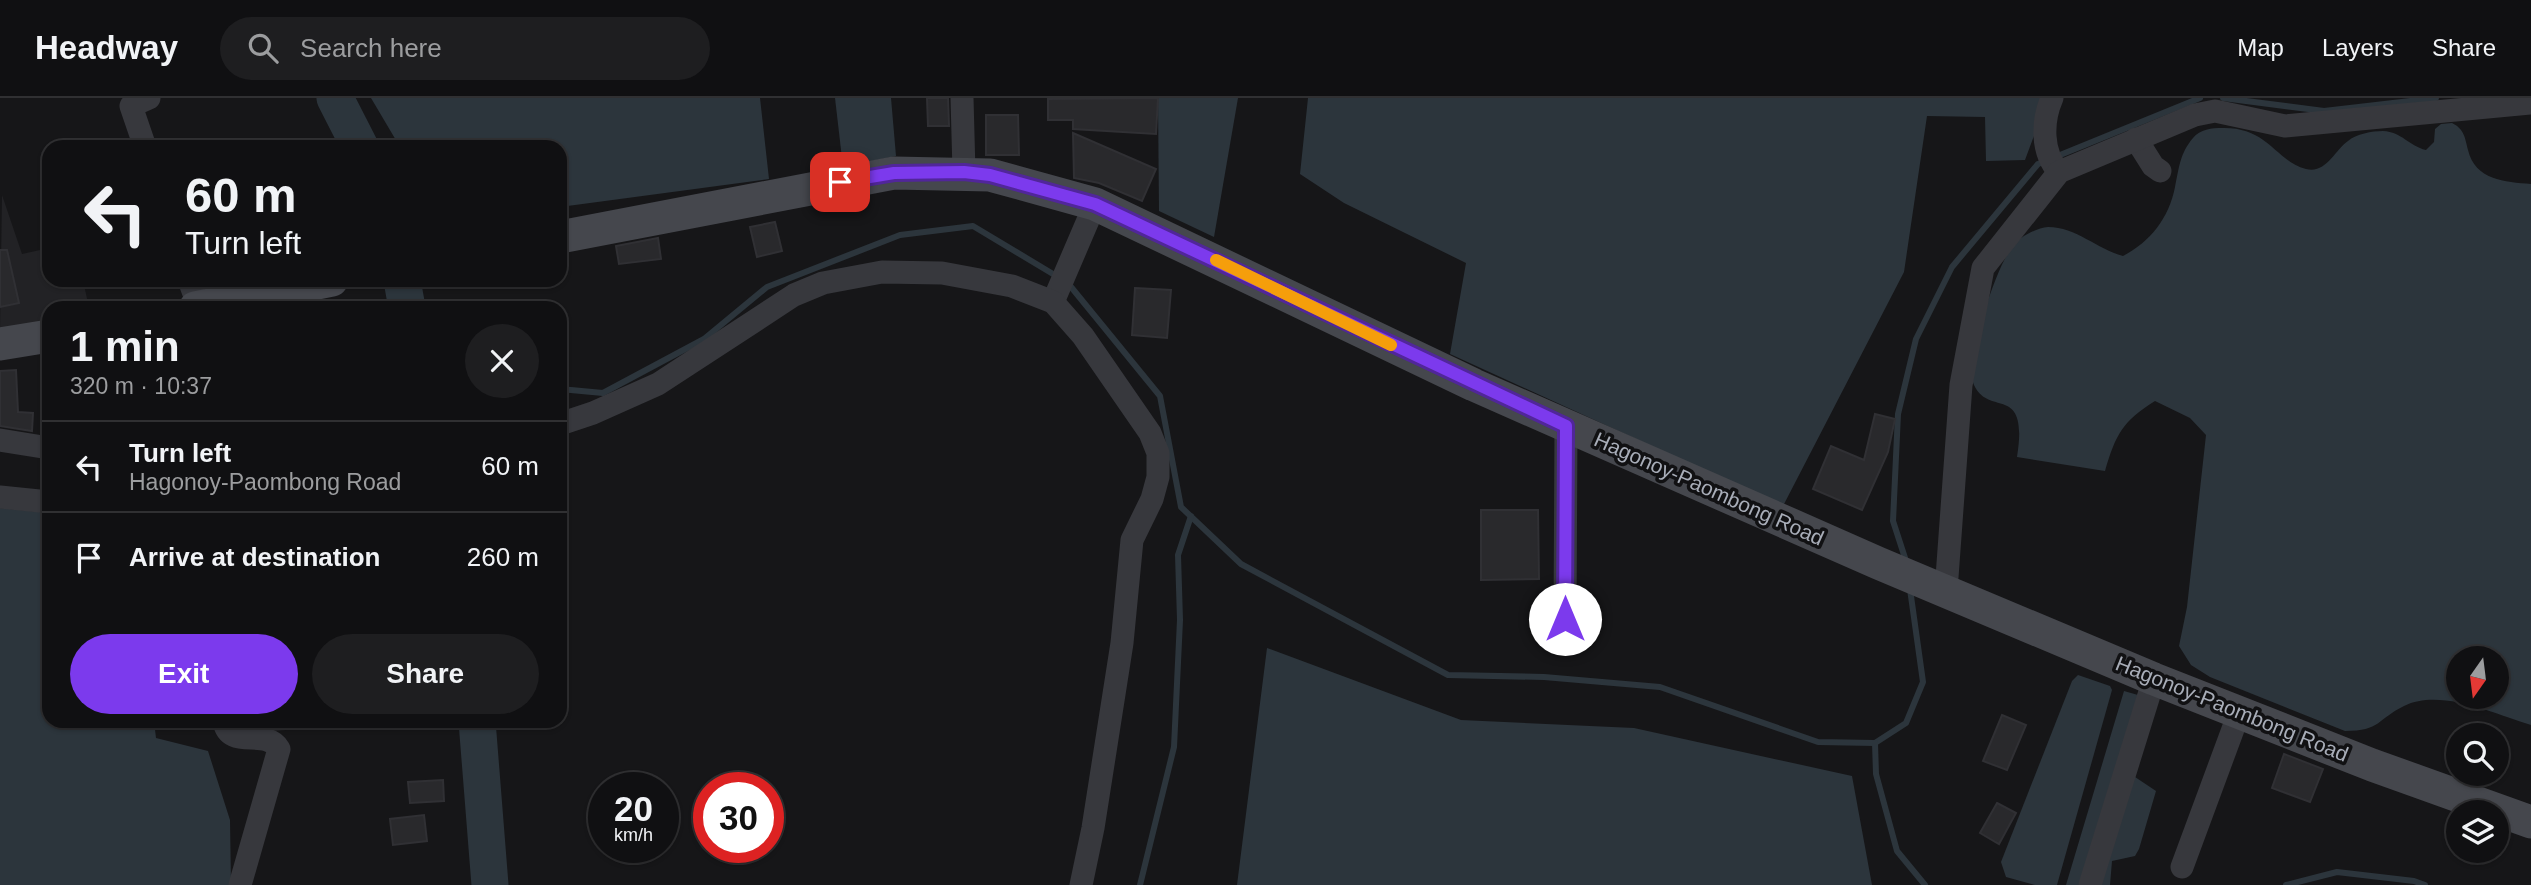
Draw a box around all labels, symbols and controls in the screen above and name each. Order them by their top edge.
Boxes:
search box [220,17,710,80]
text: Headway [35,29,178,66]
icon: search [244,29,282,67]
text: Search here [300,33,442,63]
text: Map [2237,34,2284,61]
text: Layers [2322,34,2394,61]
text: Share [2432,34,2496,61]
pin [810,152,870,212]
icon: arrive [821,163,859,201]
icon: left [70,168,161,259]
text: 60 m [185,168,297,222]
text: Turn left [185,225,301,261]
text: 1 min [70,323,180,370]
button: close [465,324,539,398]
text: 320 m · 10:37 [70,373,212,399]
street label: Hagonoy-Paombong Road [1591,427,1827,550]
text: Turn left [129,438,231,468]
icon: left [70,448,108,486]
text: 60 m [481,451,539,481]
text: Hagonoy-Paombong Road [129,469,401,495]
icon: arrive [70,539,108,577]
text: Arrive at destination [129,542,380,572]
text: 260 m [467,542,539,572]
position arrow [1528,582,1602,656]
button: Exit [70,634,298,714]
button: Share [312,634,539,714]
north arrow [2446,646,2510,709]
map controls [2446,646,2509,863]
street label: Hagonoy-Paombong Road [2113,651,2352,766]
button: search [2446,723,2509,786]
speed limit sign: 30 [693,772,784,863]
text: 20 [614,789,653,828]
button: layers [2446,800,2509,863]
text: km/h [614,825,653,845]

